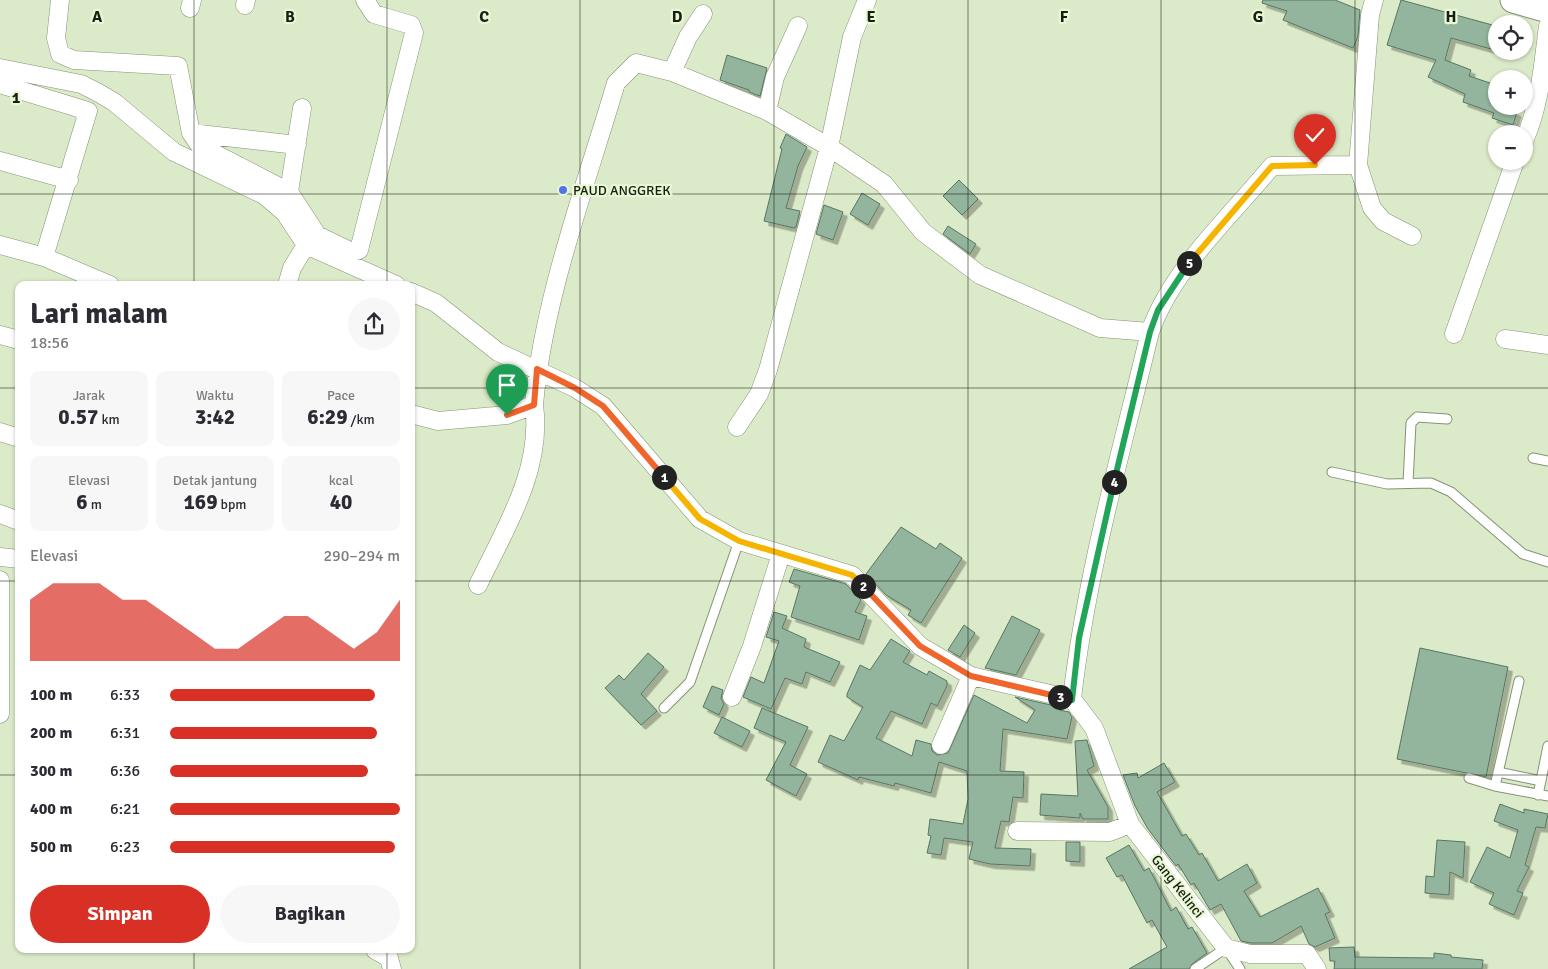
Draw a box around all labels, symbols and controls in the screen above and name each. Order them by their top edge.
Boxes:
text: A [92,7,103,27]
text: B [285,7,295,27]
text: C [479,7,489,27]
text: D [672,7,683,27]
text: E [866,7,876,27]
text: F [1060,7,1069,27]
text: G [1253,7,1263,27]
text: H [1446,7,1456,27]
map controls [1488,15,1533,170]
button: locate [1488,15,1533,60]
button: + [1488,70,1533,115]
text: 1 [12,88,21,108]
pin [1294,114,1336,165]
icon: check [1301,121,1329,149]
button: − [1488,125,1533,170]
place label: PAUD ANGGREK [573,182,671,199]
marker: PAUD ANGGREK [557,184,569,196]
pin: 5 [1176,250,1202,276]
text: 5 [1186,255,1193,272]
text: Lari malam [30,297,168,331]
button: share [348,298,400,350]
text: 18:56 [30,333,69,353]
pin [486,364,528,415]
icon: arrive [493,371,521,399]
text: Jarak [73,387,105,404]
text: Waktu [196,387,234,404]
text: Pace [327,387,355,404]
text: 0.57 [58,404,98,430]
text: 3:42 [195,404,235,430]
text: 6:29 [307,404,348,430]
text: km [98,411,120,428]
text: /km [348,411,375,428]
pin: 1 [652,464,676,490]
text: 1 [661,469,668,486]
pin: 4 [1102,470,1126,494]
text: Elevasi [68,472,110,489]
text: Detak jantung [173,472,257,489]
text: kcal [329,472,353,489]
text: 4 [1111,474,1118,491]
text: 6 [76,489,88,515]
text: 169 [183,489,217,515]
text: 40 [330,489,352,515]
text: m [88,496,102,513]
text: bpm [217,496,247,513]
text: Elevasi [30,546,78,566]
text: 290–294 m [323,546,400,566]
pin: 2 [850,574,876,598]
text: 2 [860,578,867,595]
pin: 3 [1048,684,1072,710]
text: 100 m [30,685,72,705]
text: 6:33 [110,685,140,705]
text: 3 [1057,689,1064,706]
text: 200 m [30,723,72,743]
text: 6:31 [110,723,140,743]
text: 300 m [30,761,72,781]
text: 6:36 [110,761,140,781]
text: 400 m [30,799,72,819]
text: 6:21 [110,799,140,819]
text: 500 m [30,837,72,857]
text: 6:23 [110,837,140,857]
street label: Gang Kelinci [1148,851,1207,921]
button: Simpan [30,885,210,943]
button: Bagikan [220,885,400,943]

